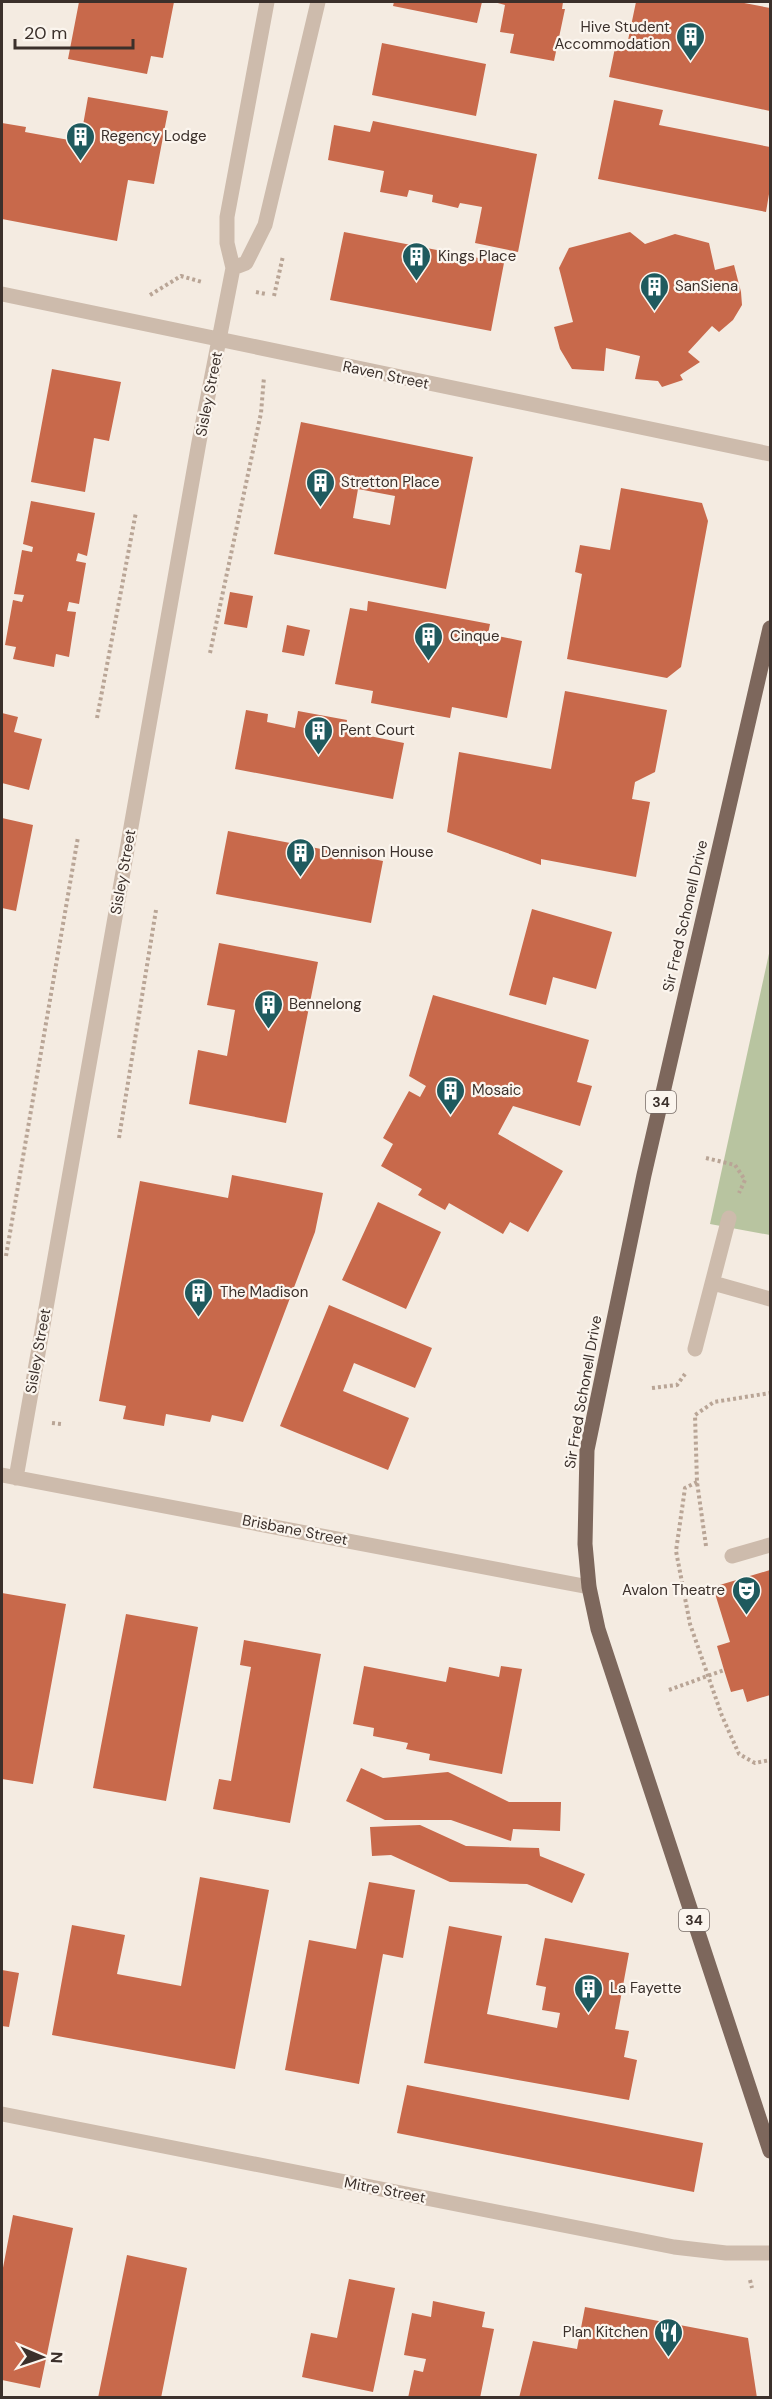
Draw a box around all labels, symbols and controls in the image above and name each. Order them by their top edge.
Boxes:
scale bar [15,12,134,50]
place label: Hive Student Accommodation [554,17,670,54]
building icon: Hive Student Accommodation [675,20,707,62]
text: 20 m [24,21,67,45]
building icon: Regency Lodge [64,120,96,162]
place label: Regency Lodge [101,126,207,146]
building icon: Kings Place [401,240,433,282]
place label: Kings Place [438,246,516,266]
building icon: SanSiena [638,270,670,312]
place label: SanSiena [675,276,738,296]
street label: Sisley Street [191,350,227,438]
street label: Raven Street [341,356,431,394]
building icon: Stretton Place [304,466,336,508]
place label: Stretton Place [341,472,439,492]
building icon: Cinque [413,620,445,662]
place label: Cinque [450,626,500,646]
building icon: Pent Court [303,714,335,756]
place label: Pent Court [340,720,415,740]
street label: Sisley Street [106,828,140,916]
building icon: Dennison House [284,836,316,878]
street label: Sir Fred Schonell Drive [658,838,712,994]
place label: Dennison House [321,842,433,862]
building icon: Bennelong [252,988,284,1030]
place label: Bennelong [289,994,362,1014]
building icon: Mosaic [435,1074,467,1116]
place label: Mosaic [472,1080,521,1100]
road number: 34 [646,1091,676,1113]
building icon: The Madison [183,1276,215,1318]
place label: The Madison [220,1282,308,1302]
street label: Sisley Street [21,1307,55,1395]
street label: Sir Fred Schonell Drive [560,1314,606,1470]
street label: Brisbane Street [241,1510,349,1550]
theatre icon: Avalon Theatre [730,1574,762,1616]
place label: Avalon Theatre [622,1580,725,1600]
road number: 34 [679,1909,709,1931]
building icon: La Fayette [573,1972,605,2014]
place label: La Fayette [610,1978,681,1998]
street label: Mitre Street [343,2172,427,2208]
restaurant icon: Plan Kitchen [653,2316,685,2358]
place label: Plan Kitchen [563,2322,648,2342]
north arrow [12,2327,72,2387]
text: N [46,2351,67,2364]

